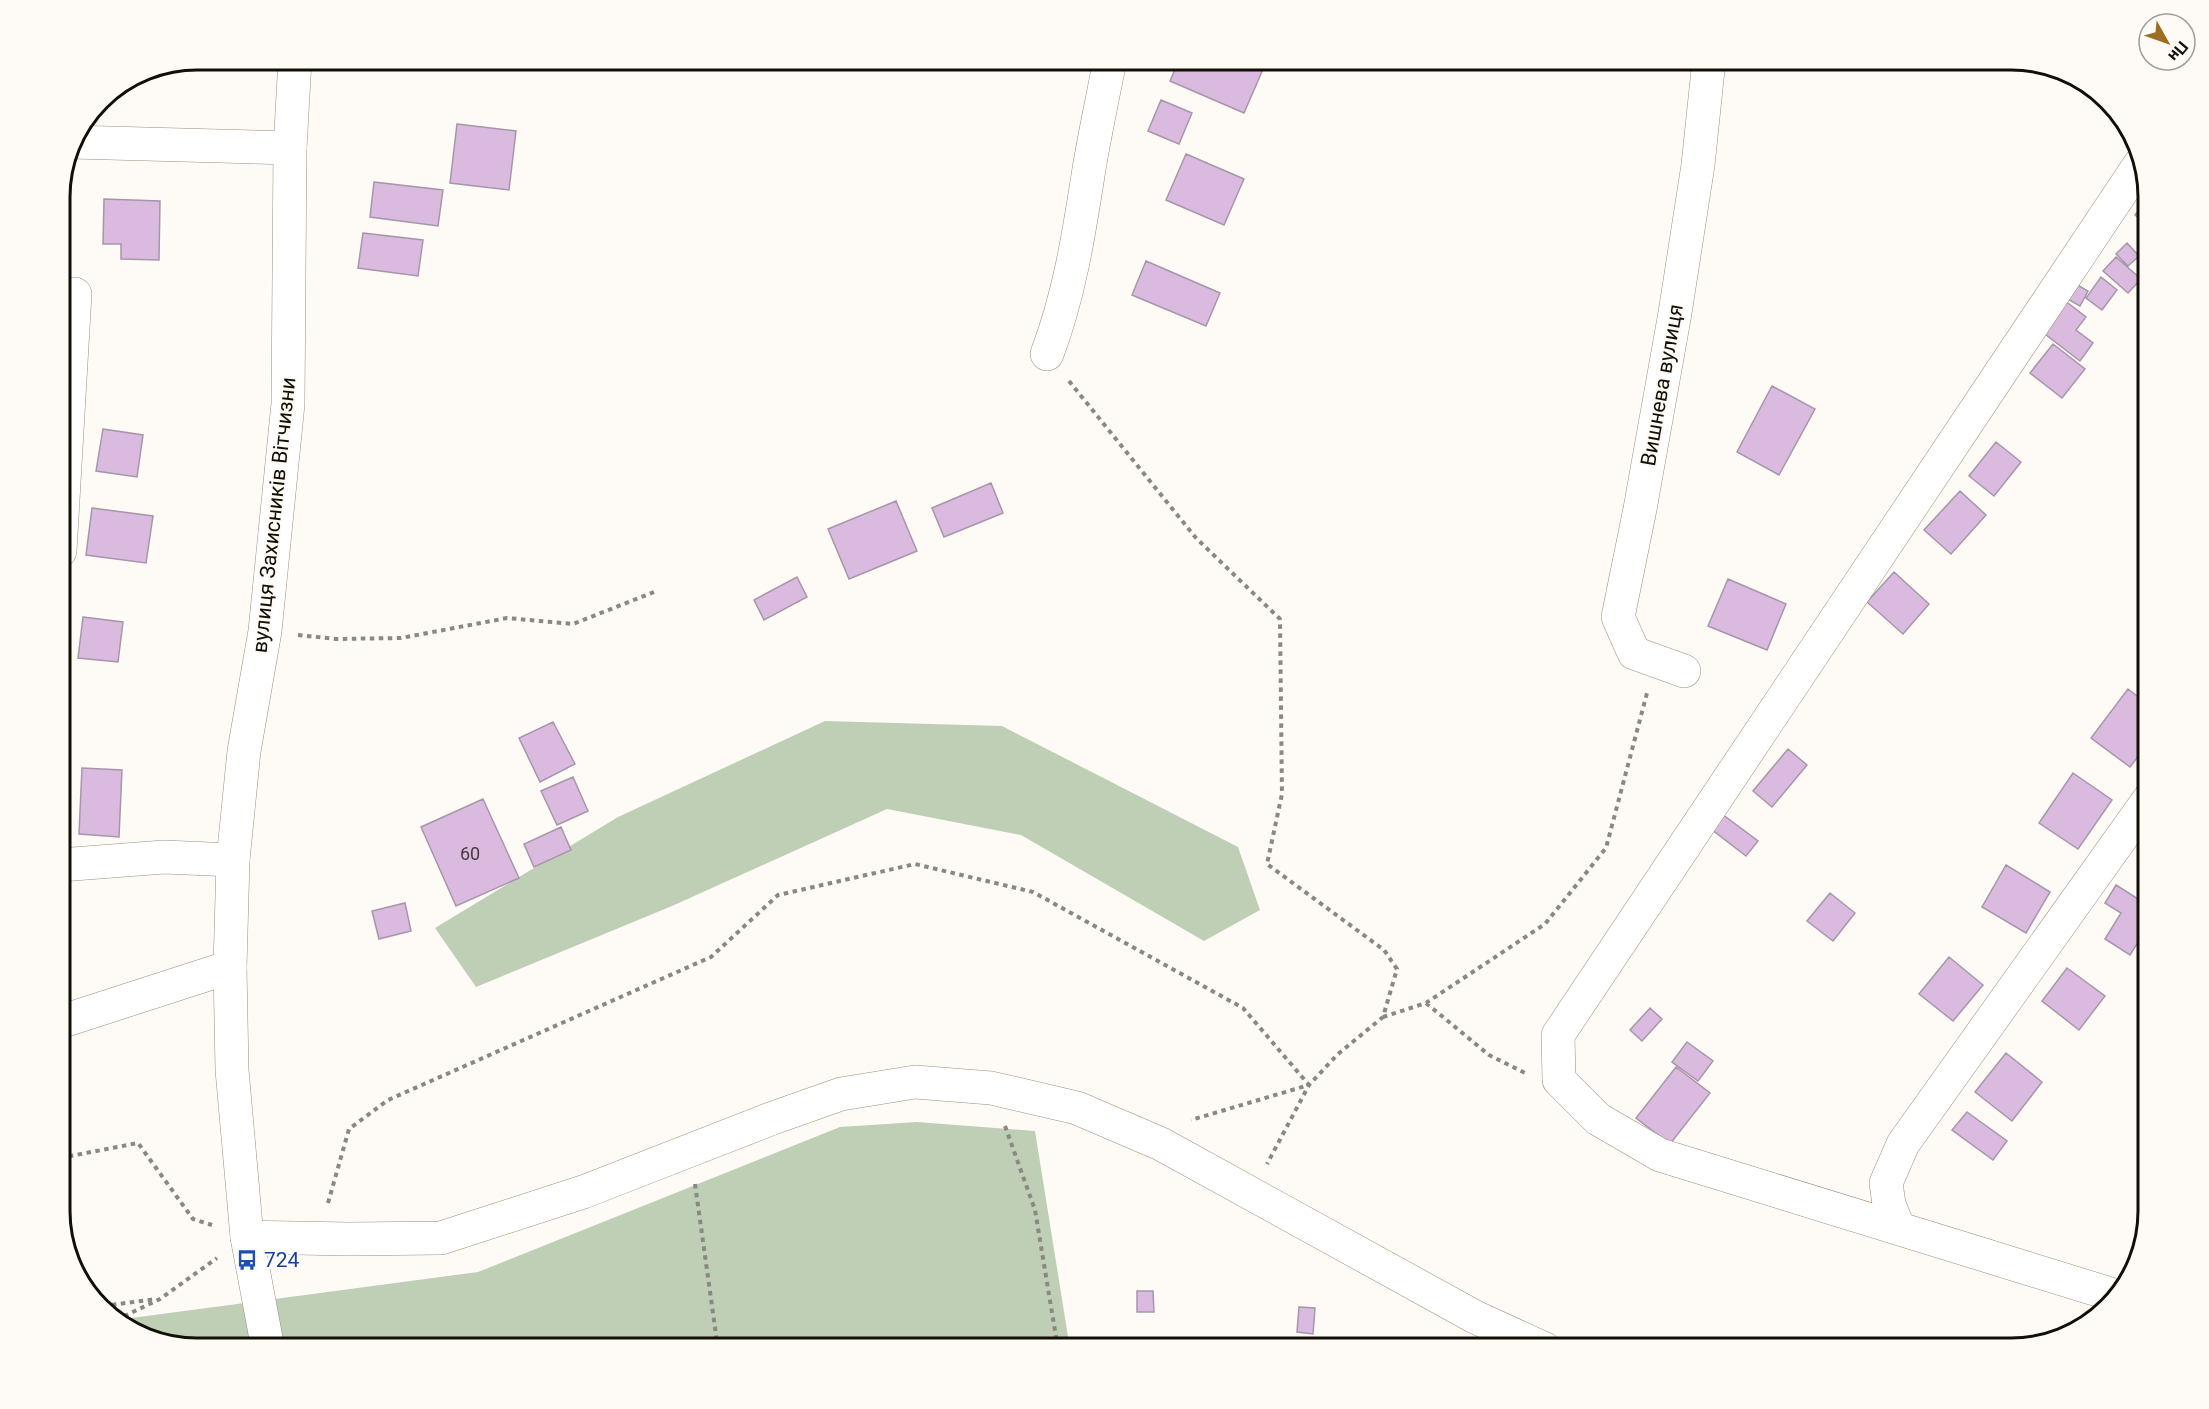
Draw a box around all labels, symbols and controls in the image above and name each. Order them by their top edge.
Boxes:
north arrow [2137,12,2197,72]
text: Пн [2164,37,2192,65]
street label: Вишнева вулиця [1636,302,1688,468]
street label: вулиця Захисників Вітчизни [248,376,300,654]
house number: 60 [460,843,480,864]
bus stop icon: 724 [235,1248,259,1272]
place label: 724 [264,1248,300,1272]

